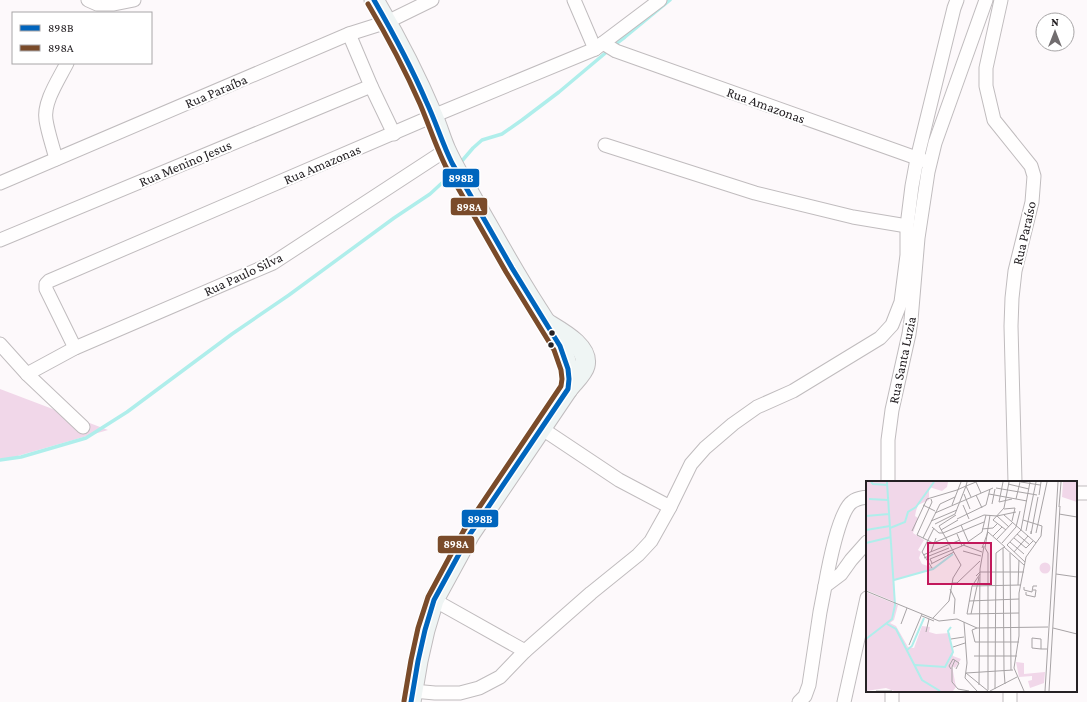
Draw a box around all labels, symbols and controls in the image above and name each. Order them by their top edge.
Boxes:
legend [12,12,152,64]
north arrow [1035,12,1075,52]
text: N [1051,16,1059,28]
text: 898B [48,21,74,35]
text: 898A [48,41,74,55]
street label: Rua Paraíba [183,71,250,111]
street label: Rua Amazonas [725,83,807,127]
street label: Rua Menino Jesus [136,136,234,190]
street label: Rua Amazonas [281,141,363,187]
line badge: 898B [442,168,480,188]
text: 898B [448,172,474,184]
line badge: 898A [450,197,488,216]
street label: Rua Paraíso [1009,200,1039,266]
text: 898A [456,201,482,213]
street label: Rua Paulo Silva [201,249,285,299]
street label: Rua Santa Luzia [885,314,919,405]
unlabelled marker [547,328,557,338]
unlabelled marker [546,340,556,350]
inset map [866,481,1077,692]
line badge: 898B [461,509,499,528]
text: 898B [467,513,493,525]
line badge: 898A [437,535,475,554]
text: 898A [443,538,469,550]

